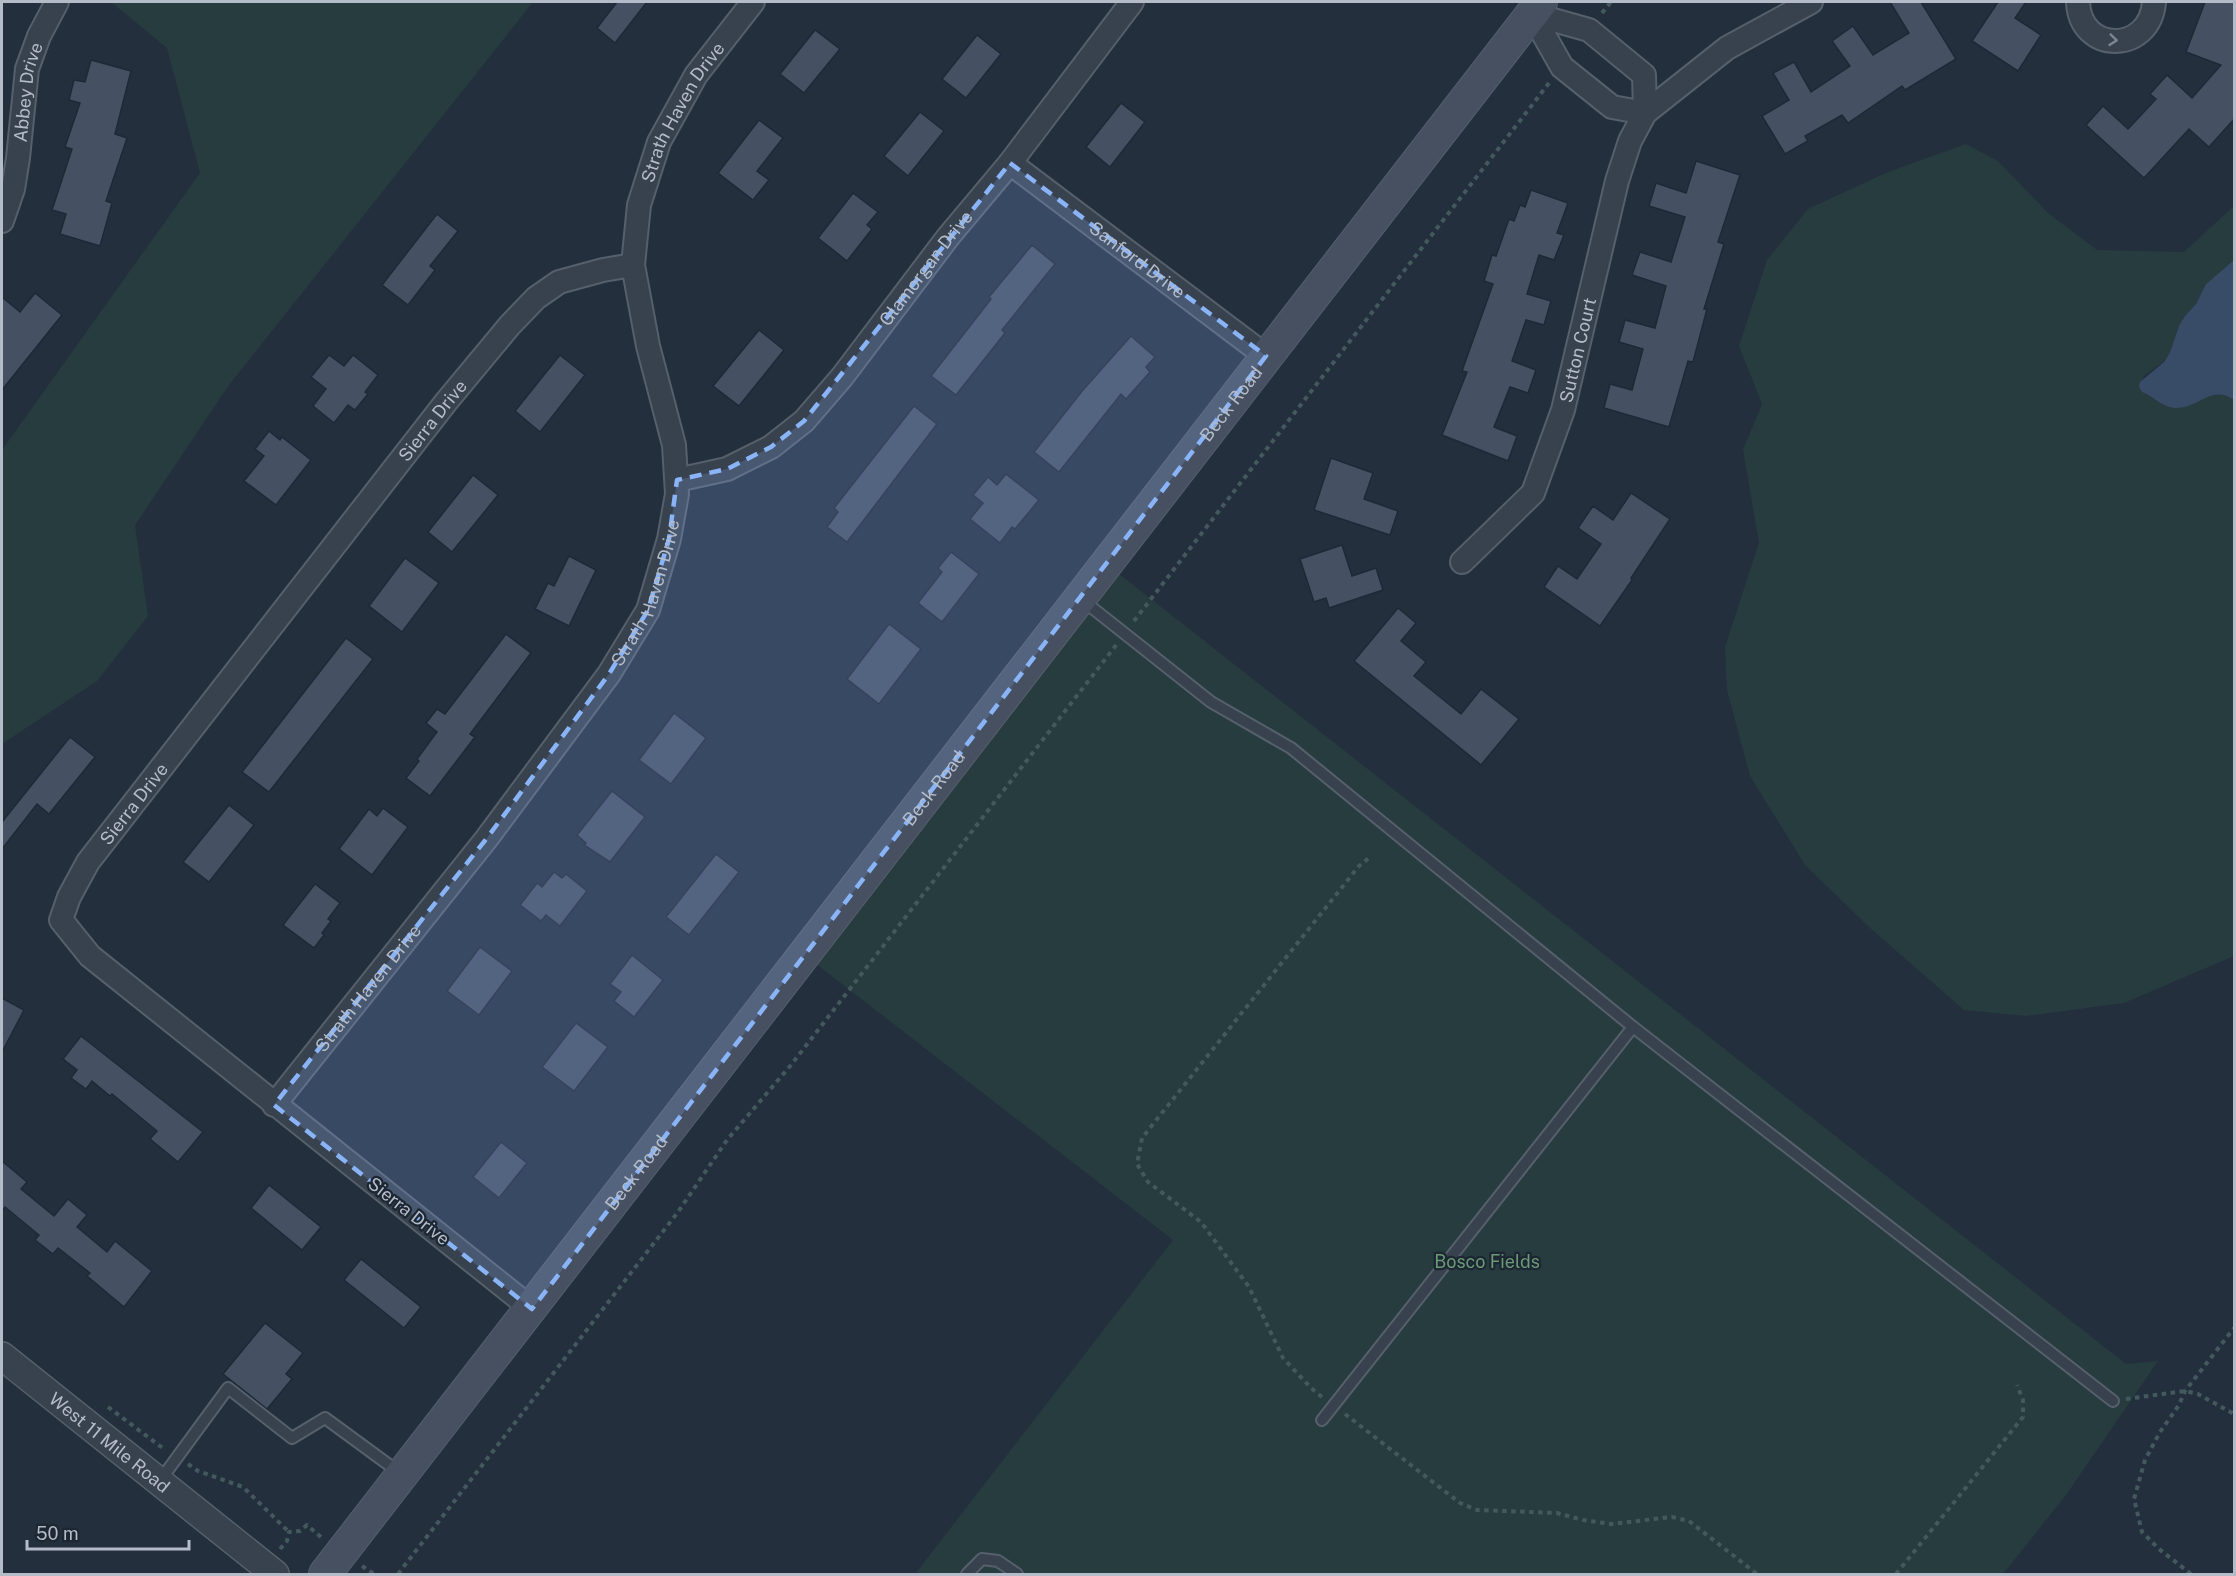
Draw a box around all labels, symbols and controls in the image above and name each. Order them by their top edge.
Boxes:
one-way arrow [2109,33,2118,46]
street label: Strath Haven Drive [636,38,728,185]
street label: Abbey Drive [9,39,46,143]
street label: Glamorgan Drive [874,206,976,329]
street label: Sanford Drive [1086,216,1190,302]
street label: Sutton Court [1555,295,1600,405]
street label: Beck Road [1195,362,1266,445]
street label: Sierra Drive [394,375,471,465]
street label: Strath Haven Drive [606,518,683,670]
street label: Beck Road [898,746,969,829]
street label: Sierra Drive [95,759,172,849]
street label: Strath Haven Drive [310,920,425,1056]
street label: Beck Road [600,1130,671,1214]
street label: Sierra Drive [364,1173,454,1249]
park label: Bosco Fields [1434,1251,1540,1272]
street label: West 11 Mile Road [45,1388,174,1497]
scale bar [27,1513,189,1551]
text: 50 m [36,1523,79,1544]

